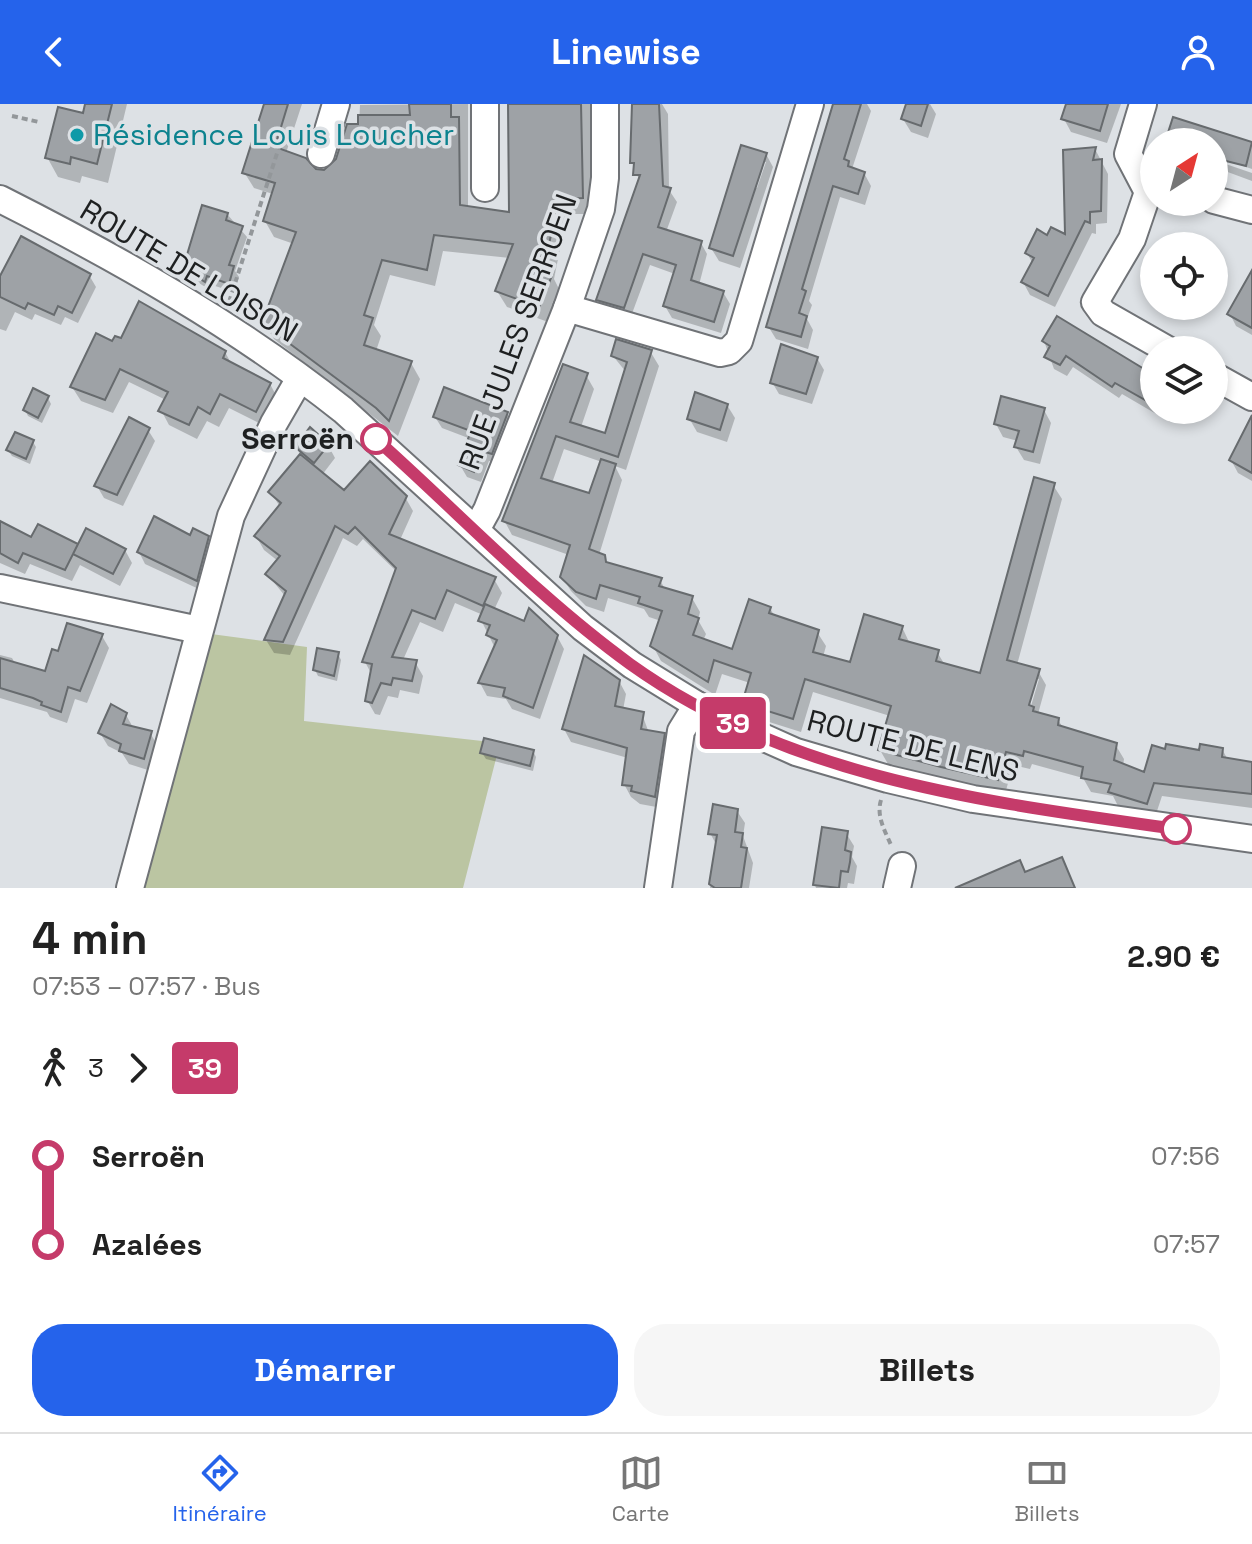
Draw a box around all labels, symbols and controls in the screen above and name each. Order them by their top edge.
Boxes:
text: Linewise [551,29,701,75]
icon: back [32,30,76,74]
icon: person [1176,30,1220,74]
place label: Résidence Louis Loucher [93,115,454,154]
marker: Résidence Louis Loucher [68,126,86,144]
north arrow [1140,128,1228,216]
map controls [1140,128,1228,424]
street label: RUE JULES SERROEN [449,189,586,475]
street label: ROUTE DE LOISON [73,190,305,351]
button: locate [1140,232,1228,320]
button: layers [1140,336,1228,424]
place label: Serroën [241,419,354,458]
marker: Serroën [361,424,391,454]
line badge: 39 [697,697,769,749]
street label: ROUTE DE LENS [803,700,1023,791]
text: 39 [716,705,750,741]
unlabelled marker [1161,814,1191,844]
text: 4 min [32,911,148,967]
text: 2.90 € [1127,937,1220,976]
text: 07:53 – 07:57 · Bus [32,969,261,1003]
icon: walk [32,1046,76,1090]
icon: forward [116,1046,160,1090]
text: 39 [188,1050,222,1086]
text: 3 [88,1051,104,1085]
text: Serroën [92,1137,205,1176]
text: 07:56 [1151,1139,1220,1173]
text: Azalées [92,1225,202,1264]
text: 07:57 [1153,1227,1220,1261]
button: Démarrer [32,1324,618,1416]
button: Billets [634,1324,1220,1416]
tab: Itinéraire [172,1451,267,1527]
tab: Carte [612,1451,670,1527]
tab: Billets [1014,1451,1080,1527]

